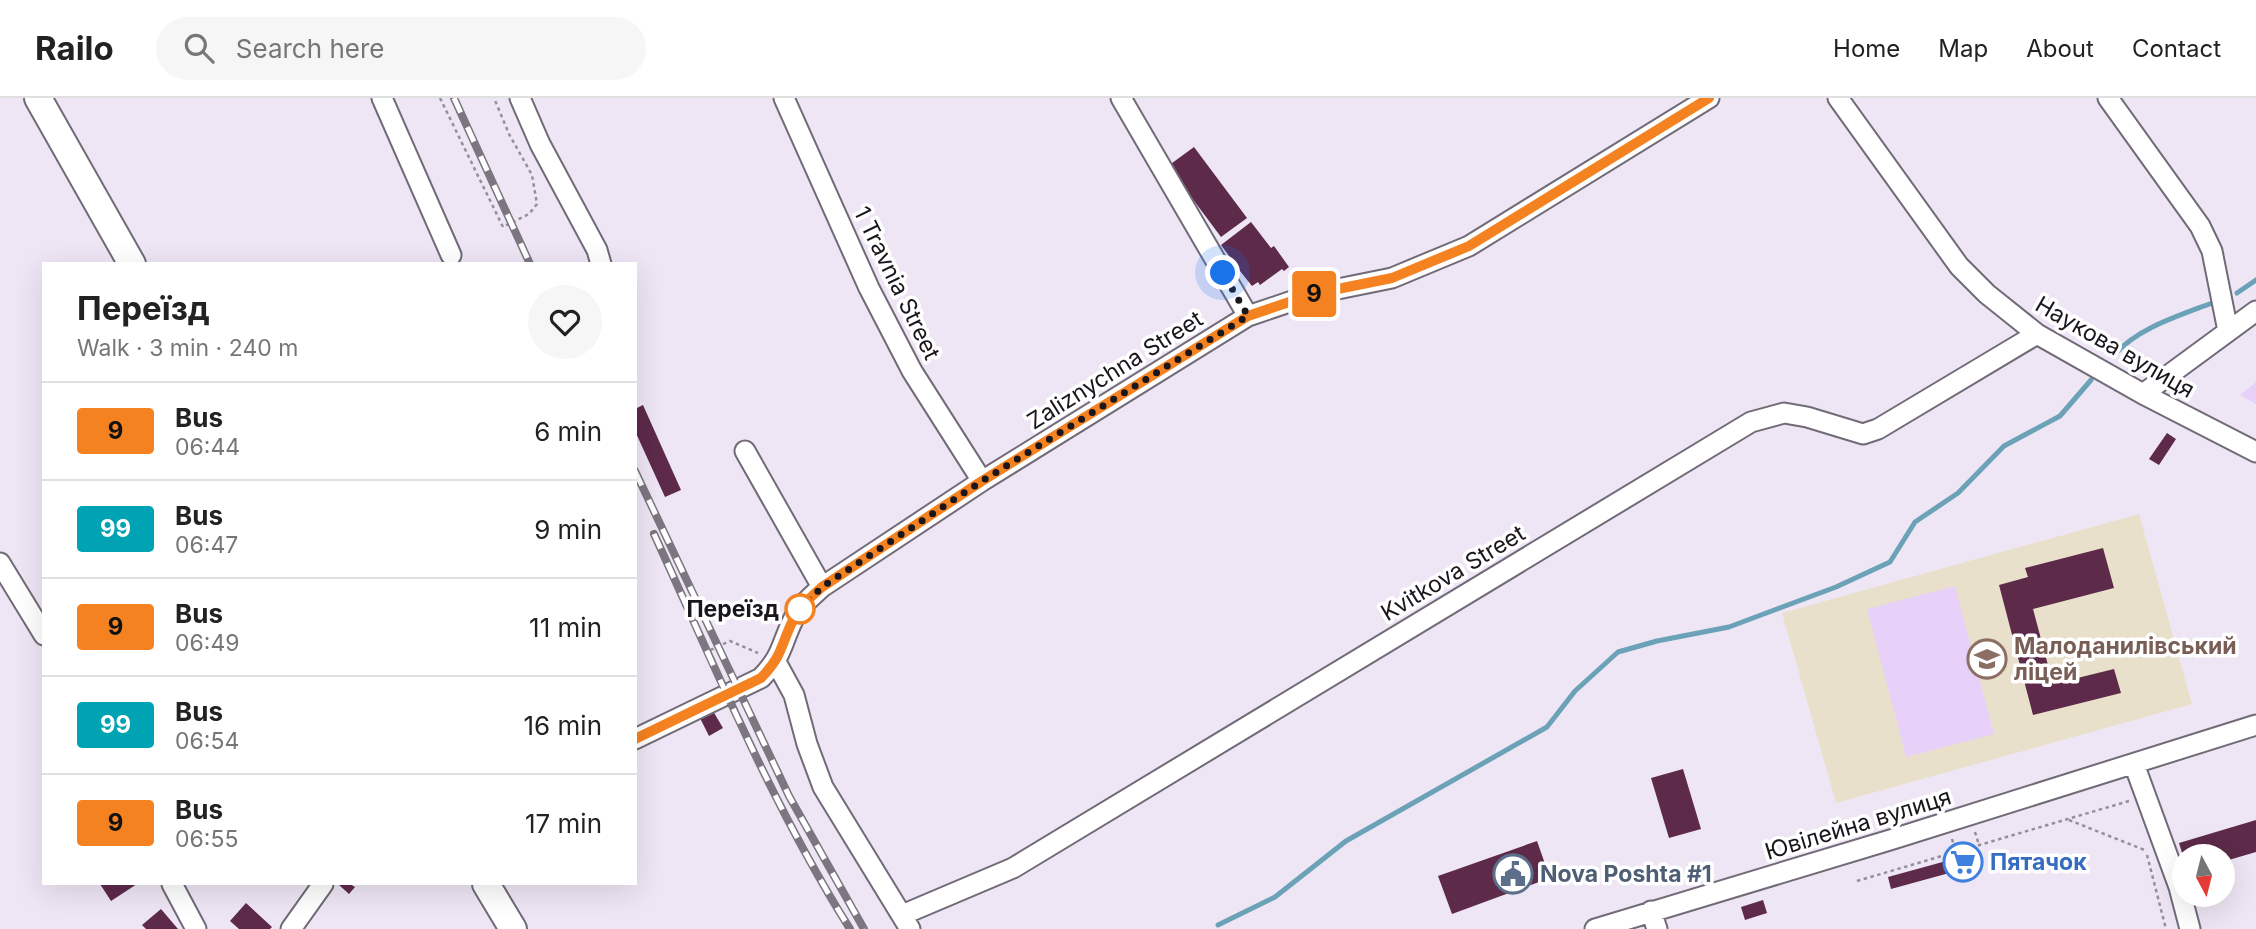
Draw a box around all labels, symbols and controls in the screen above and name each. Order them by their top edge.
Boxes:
search box [156,17,646,80]
text: Railo [35,28,114,68]
icon: search [180,29,218,67]
text: Search here [236,33,384,64]
text: Home [1833,34,1900,63]
text: Map [1938,34,1988,63]
text: About [2026,34,2094,63]
text: Contact [2132,34,2221,63]
street label: 1 Travnia Street [848,202,946,365]
your location [1205,255,1240,290]
line badge: 9 [1291,271,1337,317]
text: 9 [1306,279,1322,308]
button: heart [528,285,602,359]
text: Переїзд [77,288,210,328]
street label: Наукова вулиця [2031,290,2199,404]
street label: Zaliznychna Street [1022,304,1208,435]
text: Walk · 3 min · 240 m [77,334,298,362]
text: Bus [175,402,223,433]
text: 9 [108,416,123,445]
text: 6 min [534,416,602,447]
text: 06:44 [175,433,240,461]
text: Bus [175,500,223,531]
text: 99 [100,514,131,543]
text: 9 min [534,514,602,545]
street label: Kvitkova Street [1376,519,1531,627]
text: 06:47 [175,531,238,559]
marker: Переїзд [785,594,815,624]
place label: Переїзд [686,595,779,623]
text: Bus [175,598,223,629]
text: 9 [108,612,123,641]
text: 11 min [529,612,602,643]
text: 06:49 [175,629,240,657]
place label: Малоданилівський ліцей [2014,632,2237,686]
school or university icon: Малоданилівський ліцей [1966,638,2008,680]
text: Bus [175,696,223,727]
text: 99 [100,710,131,739]
text: 16 min [524,710,602,741]
text: 06:54 [175,727,239,755]
street label: Ювілейна вулиця [1761,782,1955,866]
text: Bus [175,794,223,825]
text: 9 [108,808,123,837]
text: 17 min [525,808,602,839]
text: 06:55 [175,825,238,853]
supermarket icon: Пятачок [1942,841,1984,883]
north arrow [2172,844,2235,906]
map controls [2172,844,2235,907]
place label: Пятачок [1990,848,2087,876]
public building icon: Nova Poshta #1 [1492,853,1534,895]
place label: Nova Poshta #1 [1540,860,1712,888]

